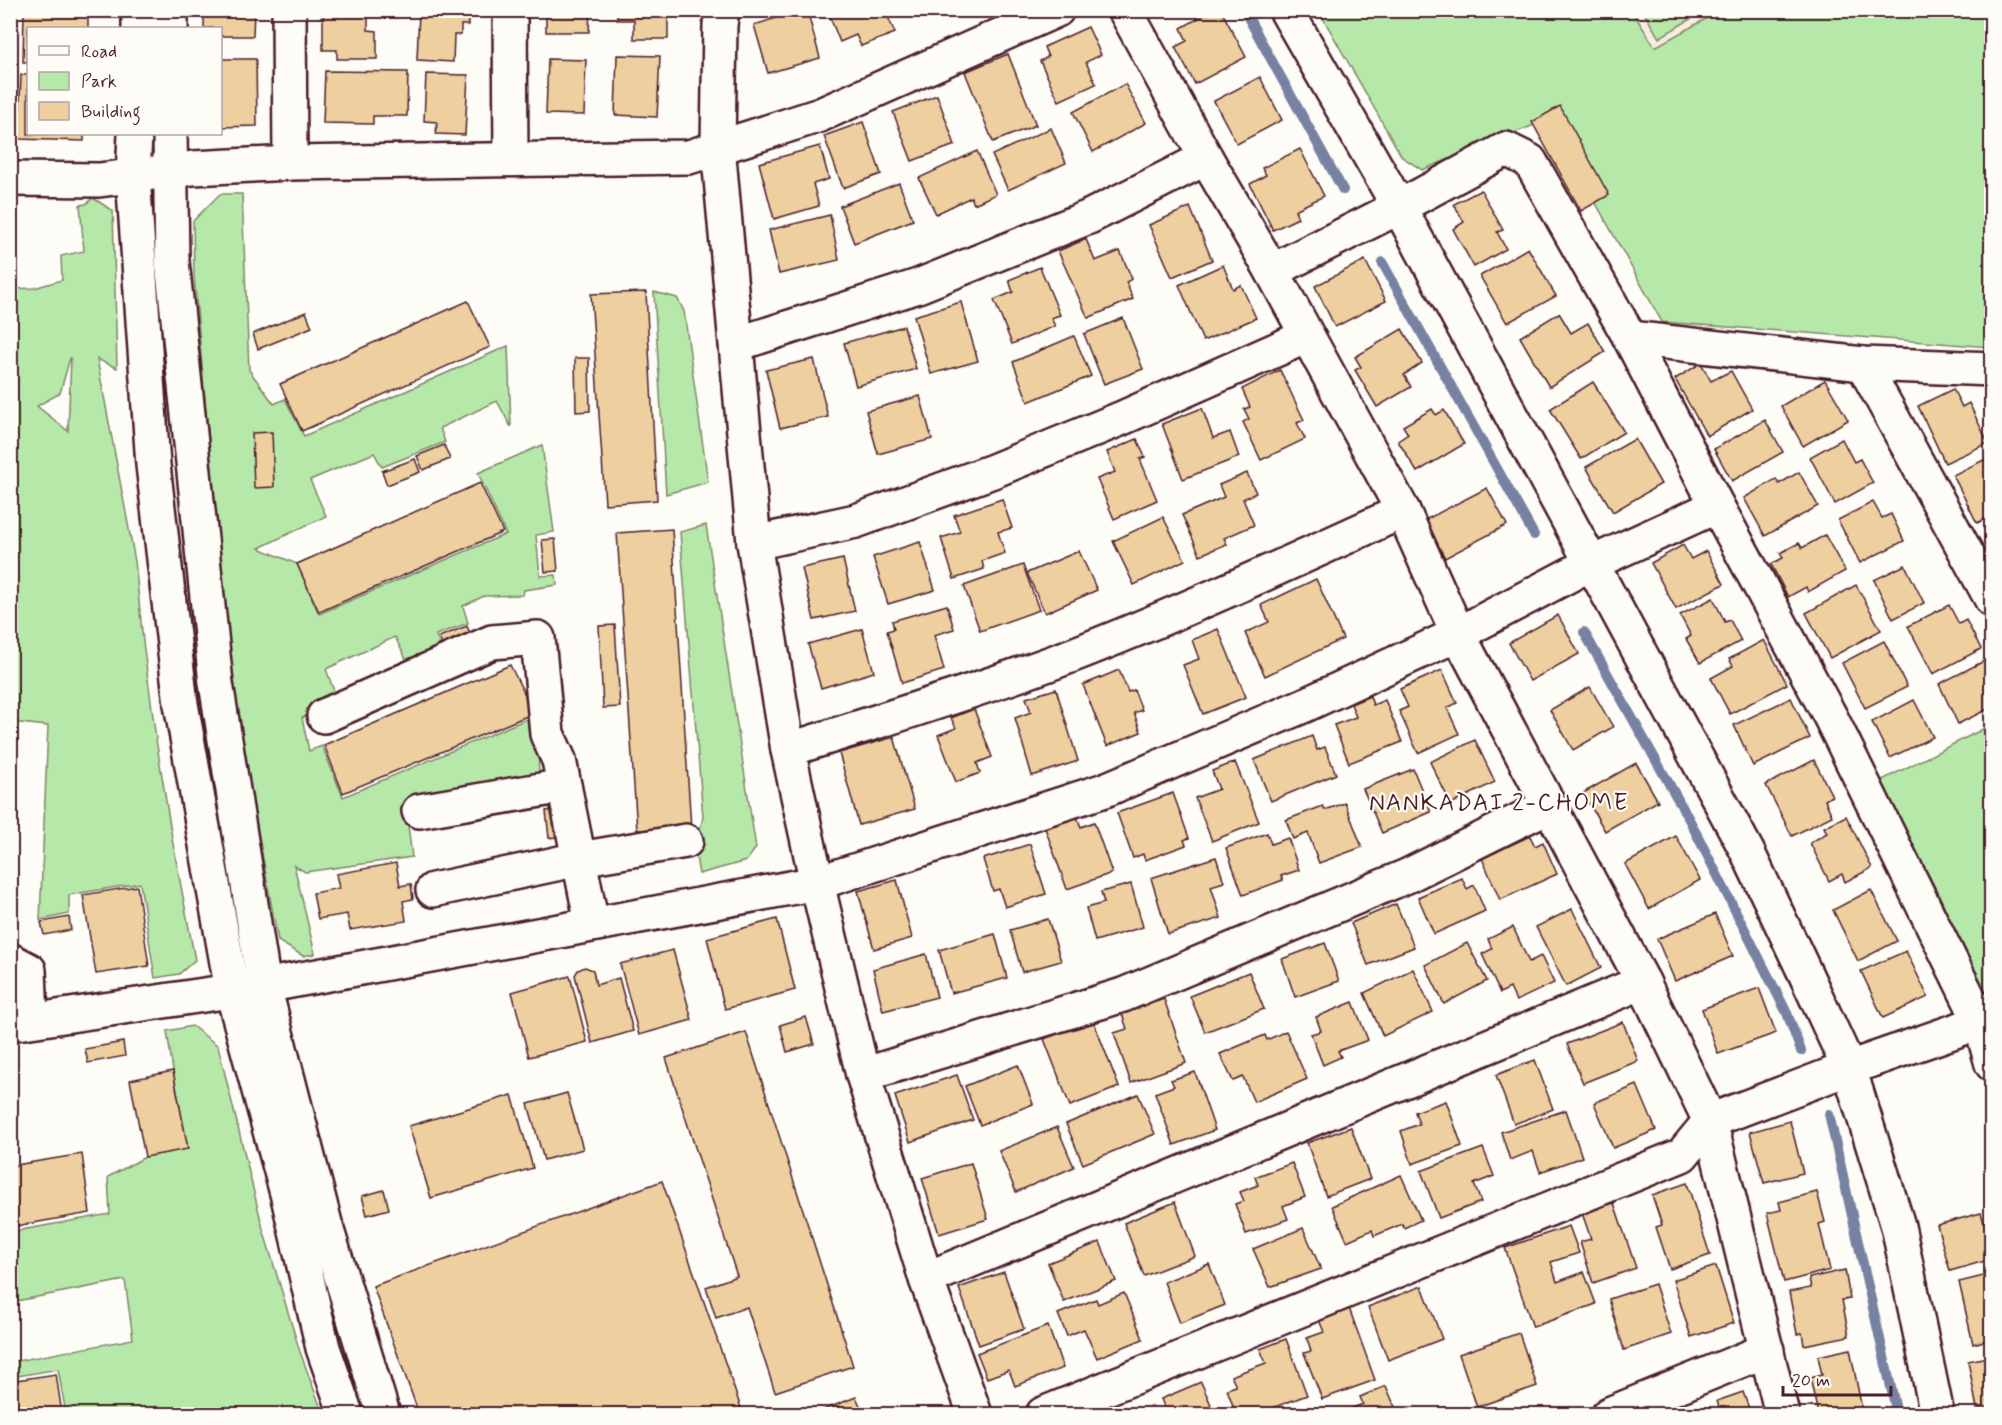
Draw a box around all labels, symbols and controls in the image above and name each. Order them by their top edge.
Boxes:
legend [27,27,222,135]
text: Road [81,40,117,64]
text: Park [81,70,117,94]
text: Building [81,100,141,126]
district label: NANKADAI 2-CHOME [1369,788,1629,819]
scale bar [1783,1359,1891,1397]
text: 20 m [1792,1369,1830,1393]

